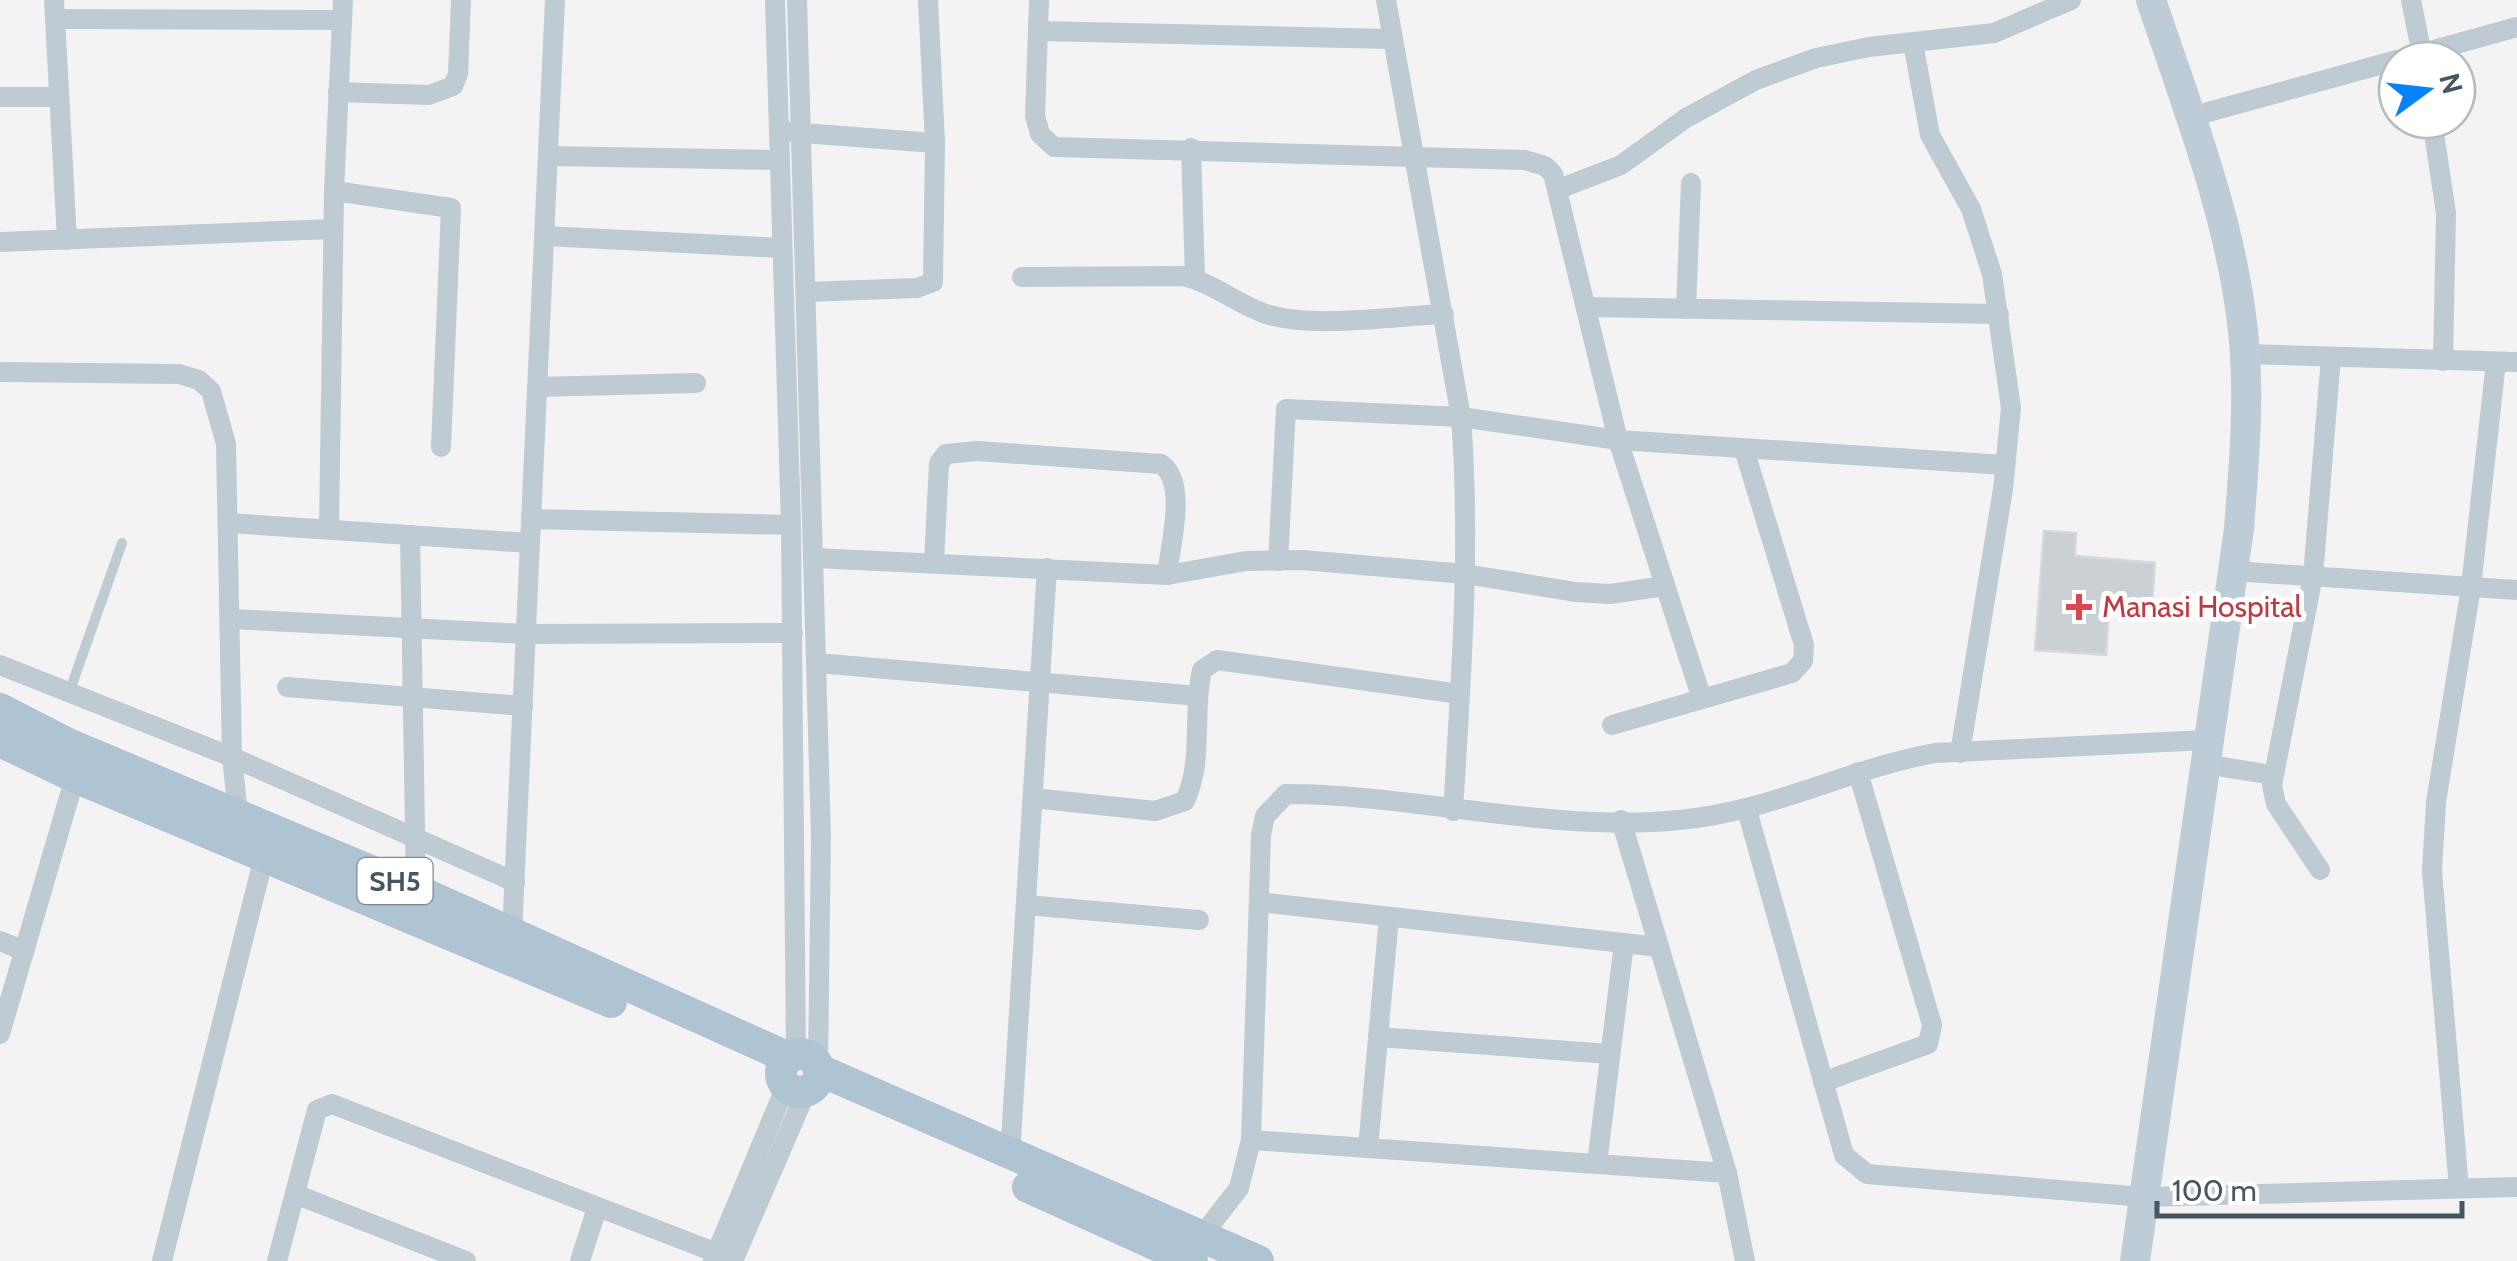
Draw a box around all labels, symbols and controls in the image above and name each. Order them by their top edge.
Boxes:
north arrow [2377,40,2477,140]
text: N [2432,70,2470,97]
place label: Manasi Hospital [2102,588,2302,625]
marker: Manasi Hospital [2066,594,2092,620]
road number: SH5 [358,858,432,904]
scale bar [2157,1156,2462,1218]
text: 100 m [2172,1172,2257,1209]

